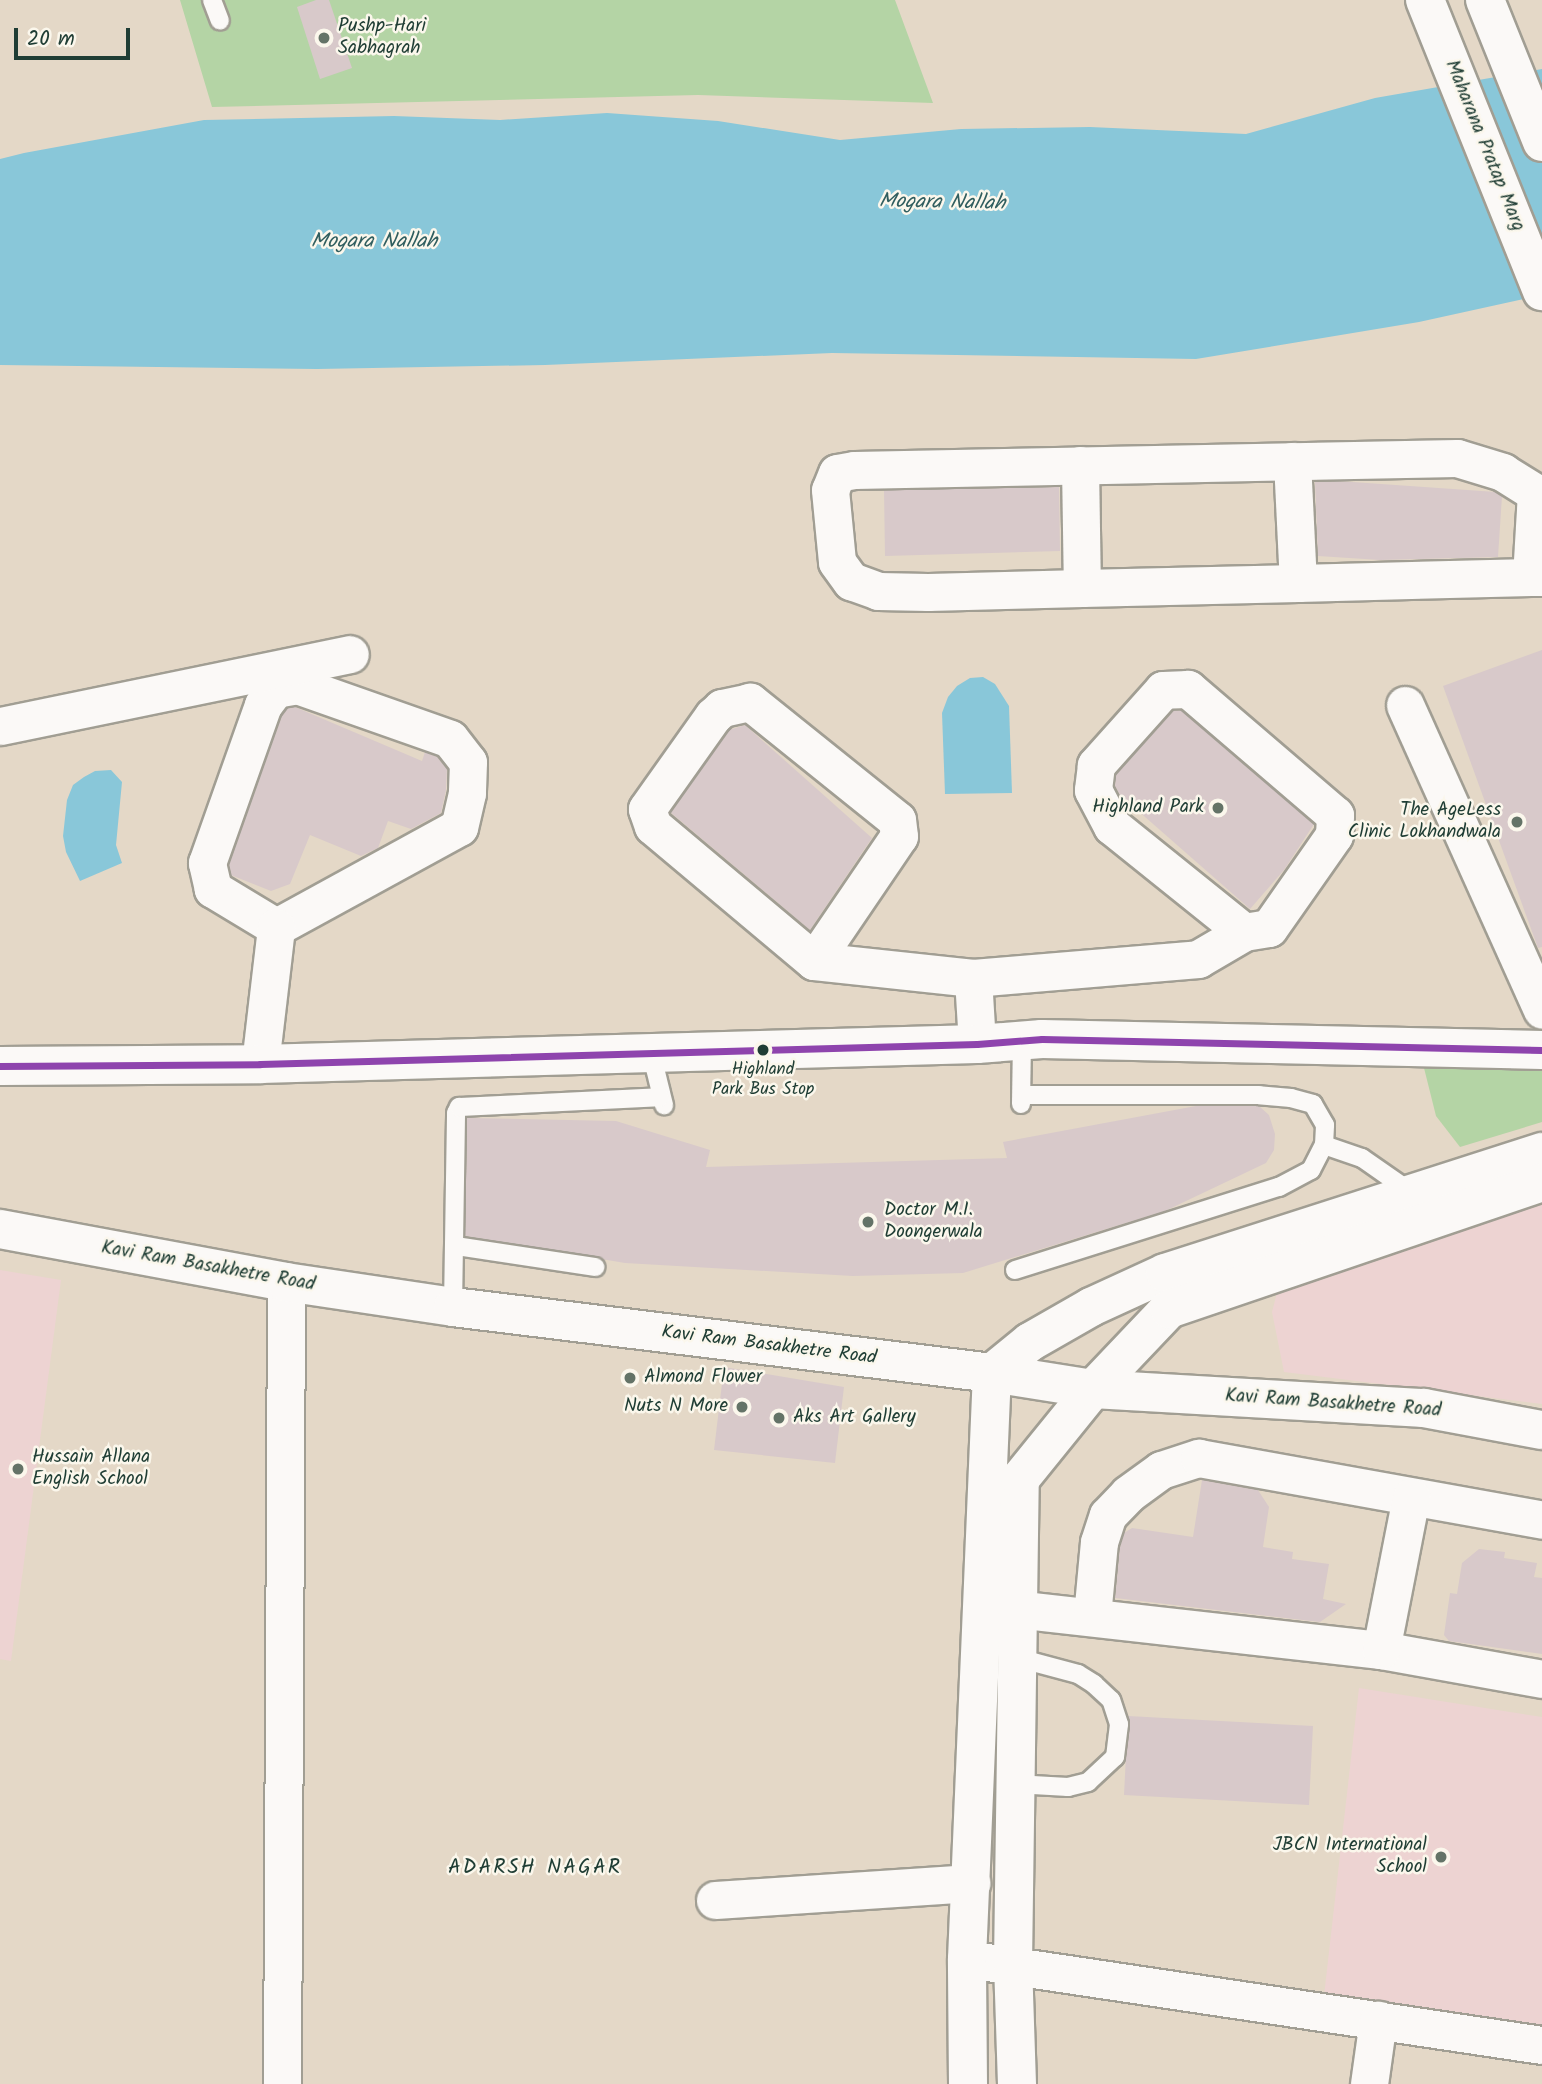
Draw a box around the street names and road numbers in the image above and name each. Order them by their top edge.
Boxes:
street label: Maharana Pratap Marg [1439,57,1529,235]
street label: Kavi Ram Basakhetre Road [99,1237,317,1297]
street label: Kavi Ram Basakhetre Road [660,1321,878,1371]
street label: Kavi Ram Basakhetre Road [1224,1385,1442,1423]

